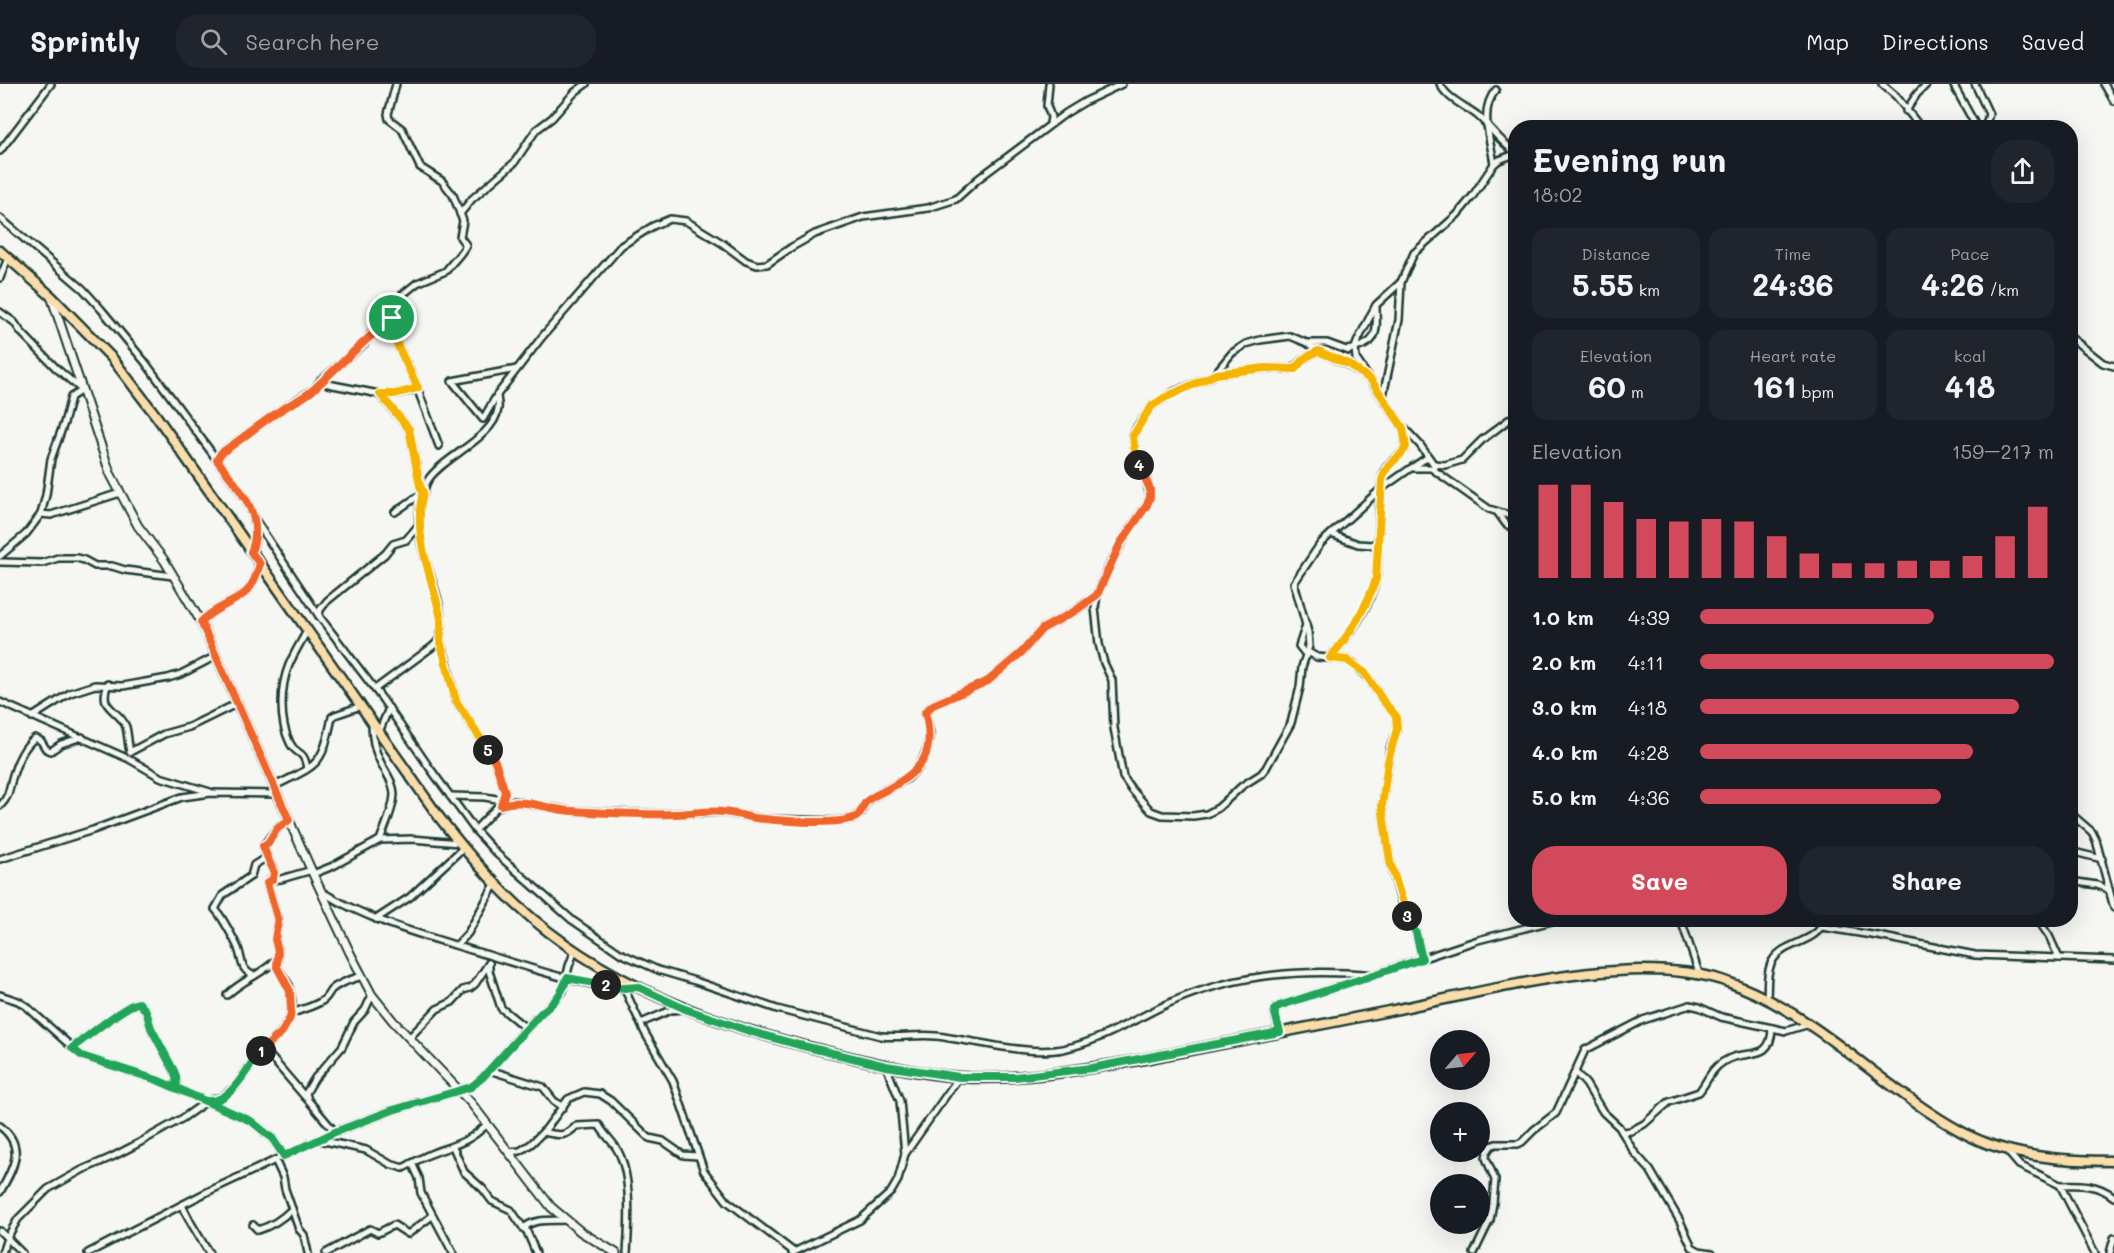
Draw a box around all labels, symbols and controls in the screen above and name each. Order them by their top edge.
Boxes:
search box [176,14,596,68]
text: Sprintly [30,23,140,59]
icon: search [197,25,230,58]
text: Search here [245,27,379,56]
text: Map [1806,28,1849,55]
text: Directions [1882,28,1989,55]
text: Saved [2022,28,2084,55]
text: Evening run [1532,137,1726,180]
button: share [1991,140,2054,203]
text: 18:02 [1532,181,1583,207]
text: Distance [1582,243,1650,264]
text: Time [1775,243,1811,264]
text: Pace [1950,243,1990,264]
text: 5.55 [1572,264,1634,304]
text: 24:36 [1752,264,1834,304]
text: 4:26 [1921,264,1984,304]
text: km [1634,279,1660,300]
text: /km [1984,279,2019,300]
pin [366,292,417,343]
icon: arrive [375,301,408,334]
text: Elevation [1580,345,1652,366]
text: Heart rate [1750,345,1836,366]
text: kcal [1954,345,1986,366]
text: 60 [1588,366,1626,406]
text: 161 [1752,366,1796,406]
text: 418 [1945,366,1995,406]
text: m [1626,381,1644,402]
text: bpm [1796,381,1834,402]
text: Elevation [1532,438,1622,464]
text: 159–217 m [1952,438,2054,464]
pin: 4 [1124,450,1154,480]
text: 4 [1134,454,1144,475]
text: 1.0 km [1532,604,1594,630]
text: 4:39 [1628,604,1669,630]
text: 2.0 km [1532,649,1596,675]
text: 4:11 [1628,649,1664,675]
text: 3.0 km [1532,694,1597,720]
text: 4:18 [1628,694,1667,720]
pin: 5 [473,735,503,765]
text: 5 [483,739,493,760]
text: 4.0 km [1532,739,1598,765]
text: 4:28 [1628,739,1669,765]
text: 5.0 km [1532,784,1597,810]
text: 4:36 [1628,784,1670,810]
button: Save [1532,846,1787,915]
button: Share [1799,846,2054,915]
pin: 3 [1392,901,1422,931]
text: 3 [1402,905,1412,926]
pin: 2 [591,970,621,1000]
text: 2 [602,974,610,995]
north arrow [1430,1030,1490,1090]
map controls [1430,1030,1490,1234]
pin: 1 [246,1036,276,1066]
text: 1 [257,1040,265,1061]
button: + [1430,1102,1490,1162]
button: − [1430,1174,1490,1234]

